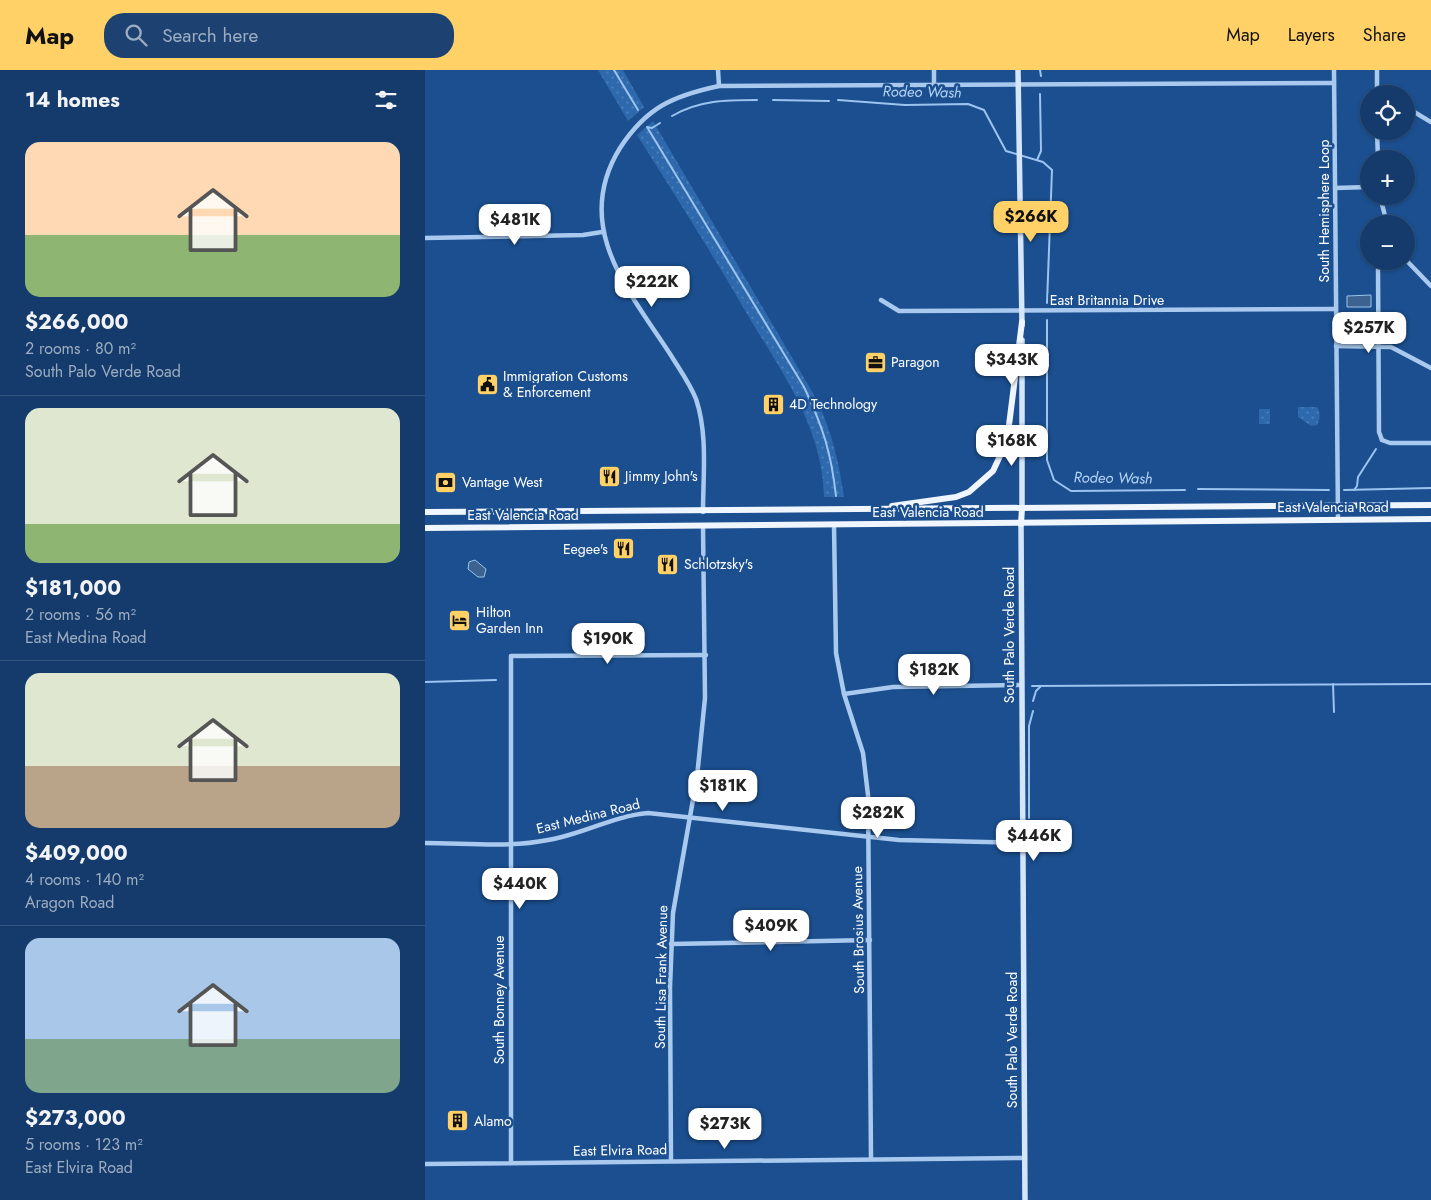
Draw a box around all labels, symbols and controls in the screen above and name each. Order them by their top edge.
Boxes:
search box [104,13,454,58]
text: Map [25,18,74,53]
icon: search [122,21,150,49]
text: Search here [162,22,258,49]
text: Map [1226,22,1260,48]
text: Layers [1288,22,1335,48]
text: Share [1363,22,1406,48]
water label: Rodeo Wash [882,80,962,104]
text: 14 homes [25,85,120,115]
map controls [1360,85,1415,270]
button: locate [1360,85,1415,140]
icon: filters [372,86,400,114]
street label: South Hemisphere Loop [1314,139,1334,283]
button: + [1360,150,1415,205]
icon: home [168,175,258,265]
pin: $266K [996,200,1066,243]
pin: $481K [480,204,550,246]
text: $266K [1004,205,1058,228]
text: $481K [490,208,540,231]
button: − [1360,215,1415,270]
pin: $222K [617,266,687,308]
text: $222K [626,270,678,293]
street label: East Britannia Drive [1050,290,1164,310]
text: $266,000 [25,307,128,337]
pin: $257K [1334,312,1404,354]
text: $257K [1343,316,1395,339]
text: 2 rooms · 80 m² [25,337,136,360]
pin: $343K [977,344,1047,386]
text: $343K [986,348,1038,371]
office icon: Paragon [863,350,887,374]
place label: Paragon [891,352,940,372]
text: South Palo Verde Road [25,360,181,383]
place label: Immigration Customs & Enforcement [503,366,628,402]
public building icon: Immigration Customs & Enforcement [475,372,499,396]
building icon: 4D Technology [761,392,785,416]
place label: 4D Technology [789,394,878,414]
pin: $168K [977,424,1047,467]
text: $168K [987,429,1037,452]
icon: home [168,440,258,530]
restaurant icon: Jimmy John's [597,464,621,488]
place label: Jimmy John's [623,466,698,486]
water label: Rodeo Wash [1073,466,1153,490]
bank icon: Vantage West [434,470,458,494]
place label: Vantage West [462,472,543,492]
street label: East Valencia Road [1277,497,1389,517]
street label: East Valencia Road [872,502,984,522]
street label: East Valencia Road [467,505,579,525]
restaurant icon: Eegee's [612,537,636,561]
place label: Eegee's [563,539,608,559]
restaurant icon: Schlotzsky's [656,552,680,576]
place label: Schlotzsky's [684,554,753,574]
street label: South Palo Verde Road [999,567,1019,703]
text: $181,000 [25,573,121,603]
place label: Hilton Garden Inn [476,602,543,638]
text: 2 rooms · 56 m² [25,603,136,626]
hotel icon: Hilton Garden Inn [448,608,472,632]
pin: $190K [573,622,643,665]
text: East Medina Road [25,626,146,649]
text: $190K [583,627,633,650]
pin: $182K [899,654,969,696]
text: $182K [909,658,959,681]
icon: home [168,705,258,795]
pin: $181K [688,770,758,812]
text: $181K [699,774,747,797]
street label: East Medina Road [534,793,642,839]
pin: $282K [843,796,913,839]
text: $282K [852,801,904,824]
pin: $446K [999,820,1069,862]
text: $446K [1007,824,1061,847]
text: $409,000 [25,838,128,868]
street label: South Brosius Avenue [847,866,869,994]
text: 4 rooms · 140 m² [25,868,144,891]
pin: $440K [485,868,555,910]
text: $440K [493,872,547,895]
text: Aragon Road [25,891,114,914]
street label: South Lisa Frank Avenue [650,905,672,1049]
pin: $409K [736,910,806,952]
text: $409K [744,914,798,937]
street label: South Bonney Avenue [489,936,509,1064]
icon: home [168,970,258,1060]
street label: South Palo Verde Road [1002,972,1022,1108]
text: $273,000 [25,1103,126,1133]
pin: $273K [690,1108,760,1150]
building icon: Alamo [446,1109,470,1133]
place label: Alamo [474,1111,512,1131]
text: $273K [699,1112,751,1135]
text: 5 rooms · 123 m² [25,1133,143,1156]
street label: East Elvira Road [573,1139,667,1161]
text: East Elvira Road [25,1156,133,1179]

